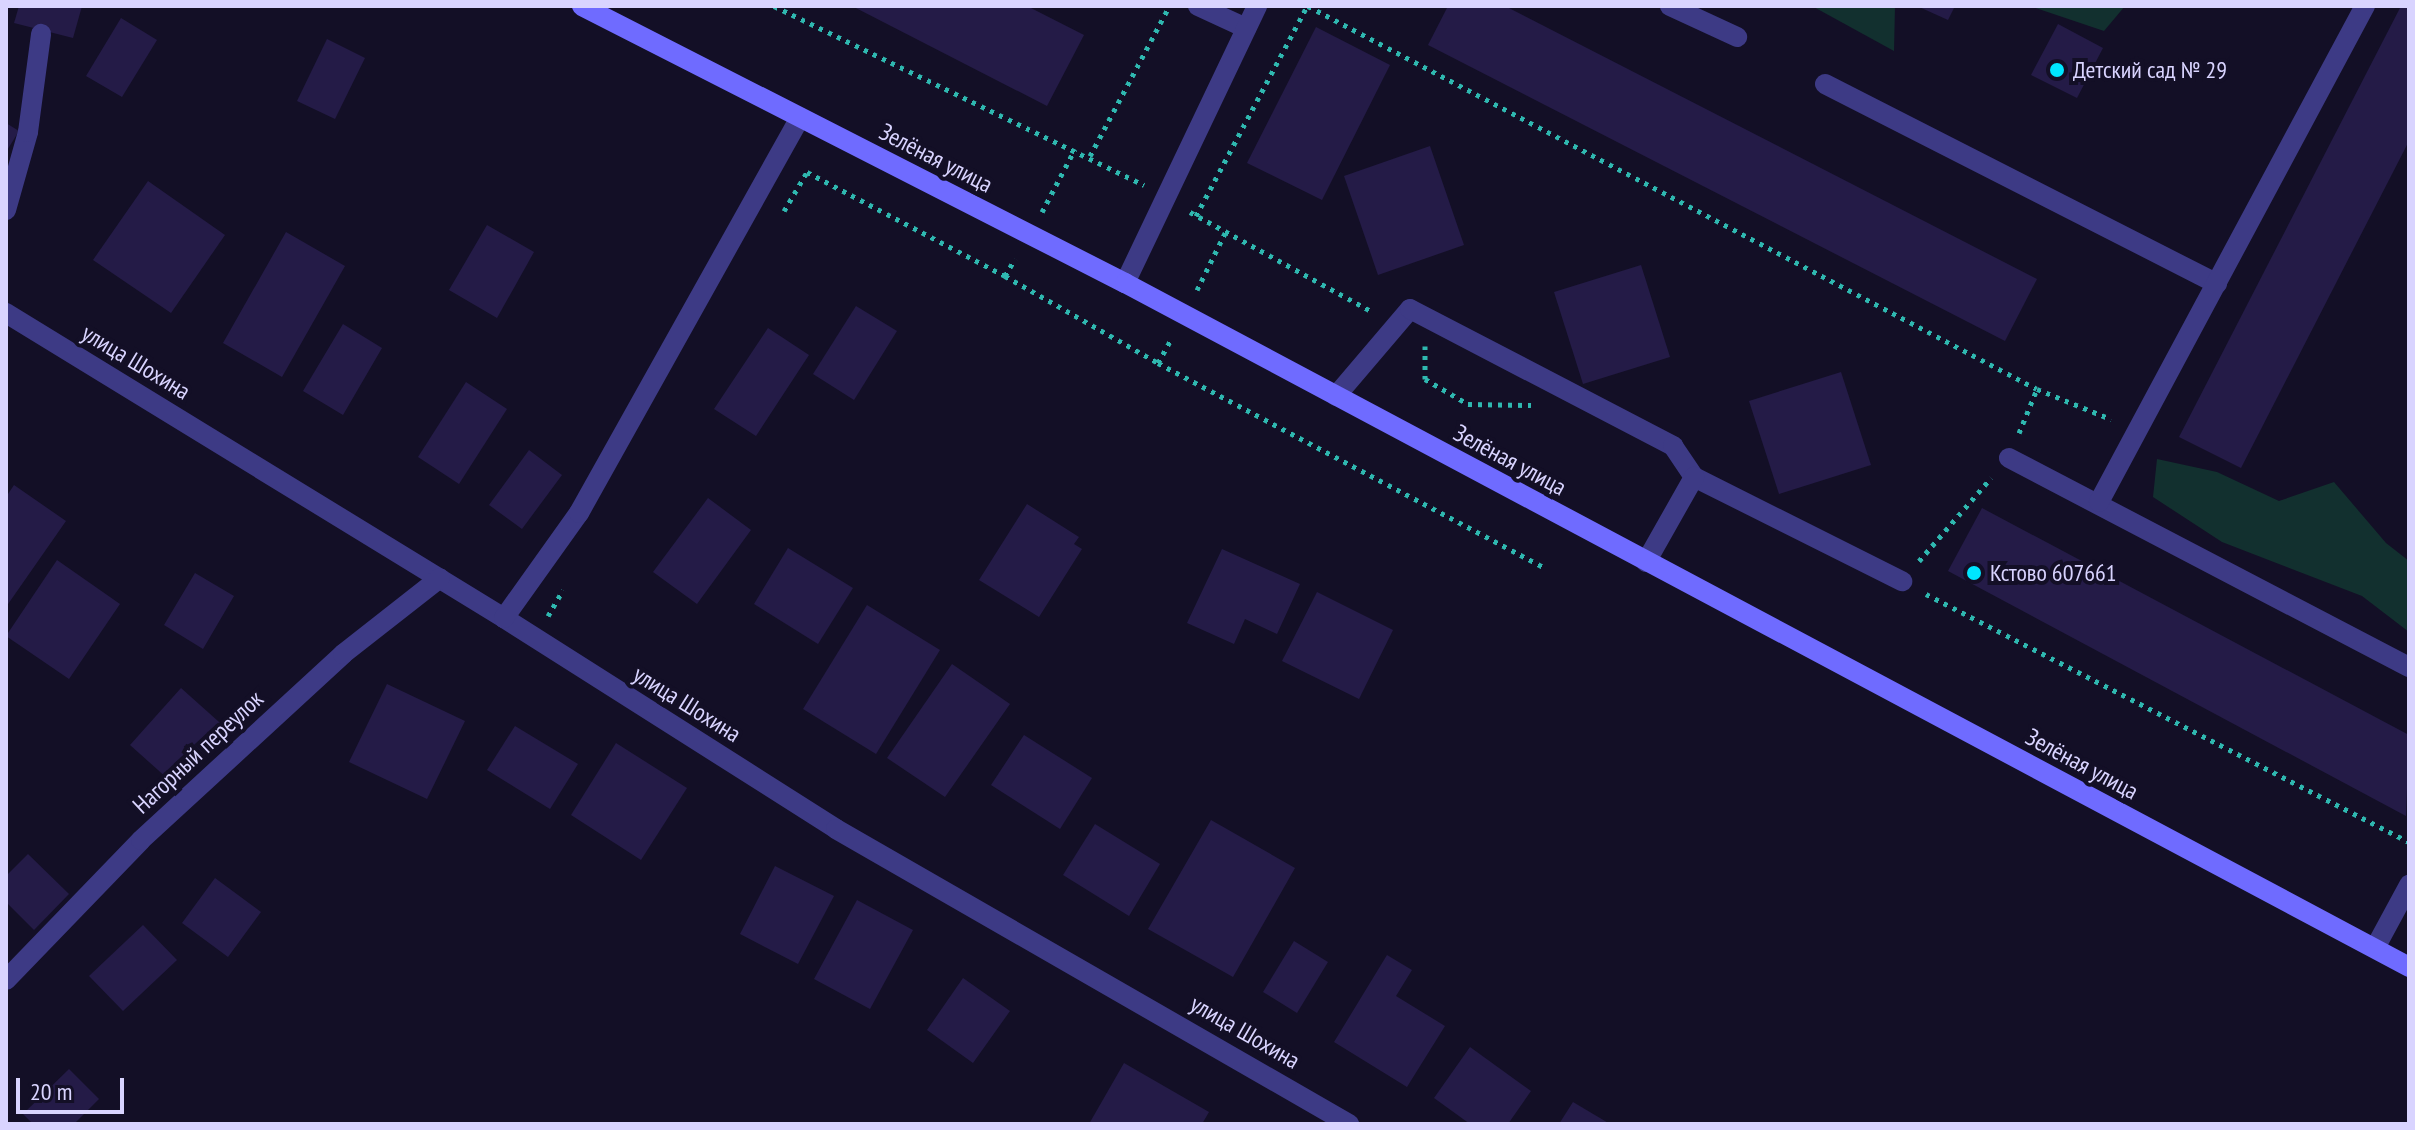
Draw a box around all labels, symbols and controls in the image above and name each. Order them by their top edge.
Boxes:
place label: Детский сад № 29 [2073,56,2227,84]
marker: Детский сад № 29 [2048,61,2066,79]
street label: Зелёная улица [875,117,997,199]
street label: улица Шохина [77,318,195,406]
street label: Зелёная улица [1449,418,1571,502]
place label: Кстово 607661 [1990,559,2117,587]
marker: Кстово 607661 [1965,564,1983,582]
street label: улица Шохина [628,660,746,748]
street label: Нагорный переулок [127,684,269,820]
street label: Зелёная улица [2021,722,2143,806]
street label: улица Шохина [1185,989,1305,1075]
scale bar [20,1062,128,1112]
text: 20 m [30,1076,72,1107]

